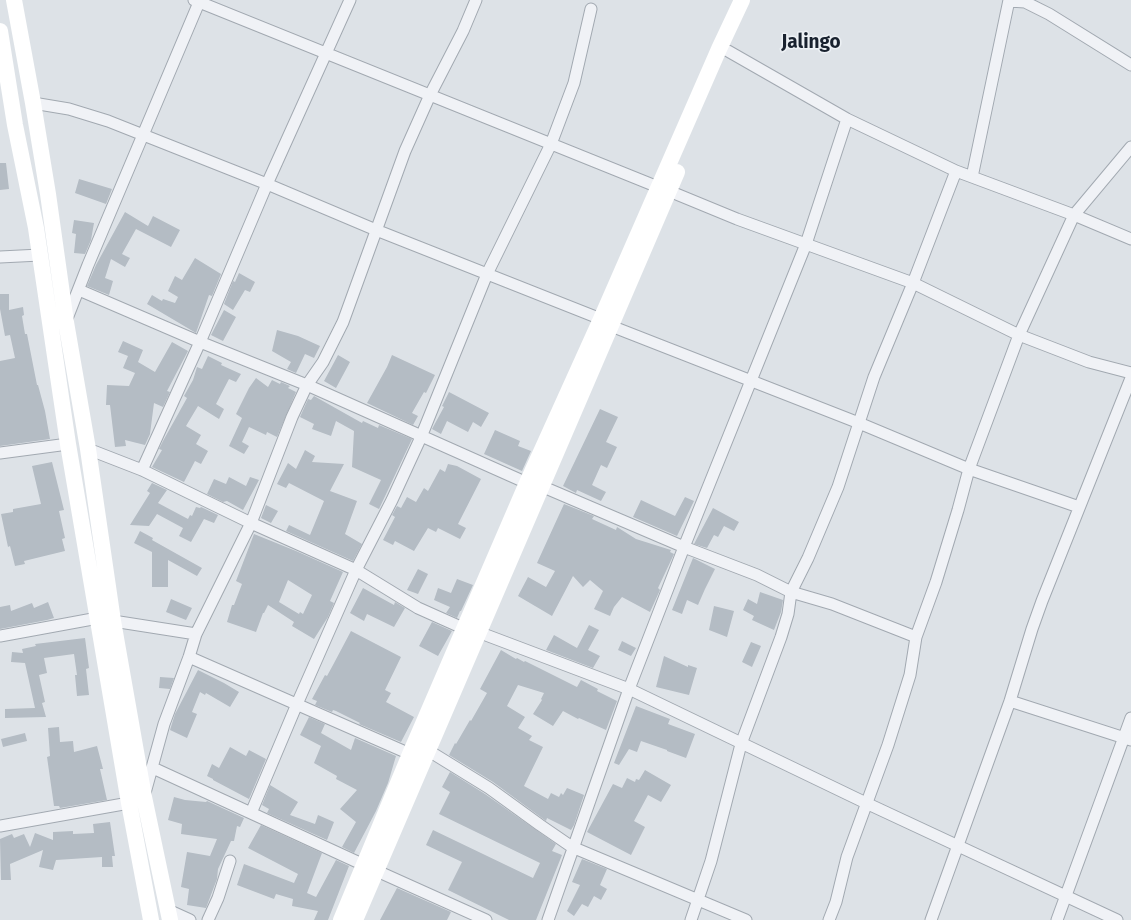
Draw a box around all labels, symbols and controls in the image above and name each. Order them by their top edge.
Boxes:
district label: Jalingo [781,32,841,54]

